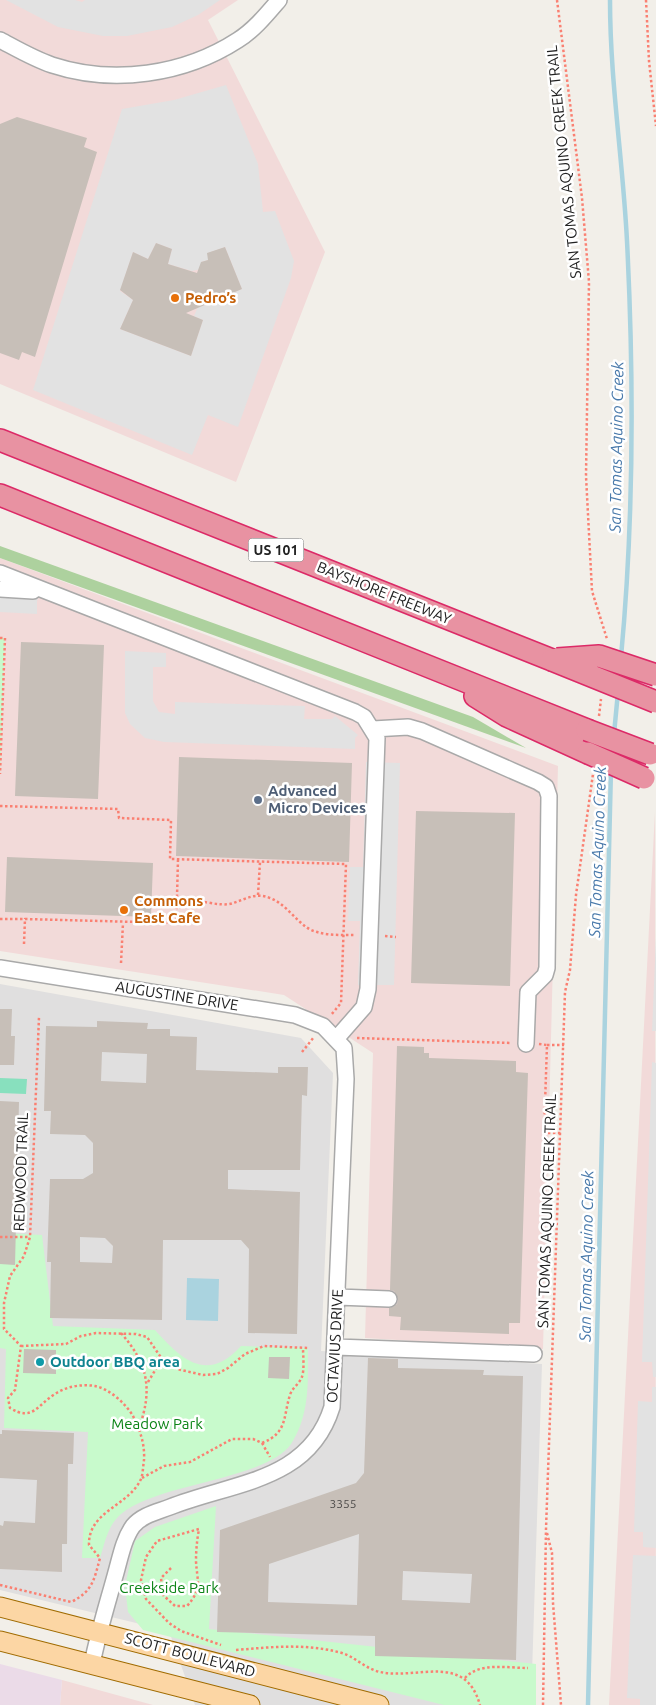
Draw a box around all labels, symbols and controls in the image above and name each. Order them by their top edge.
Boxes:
street label: SAN TOMAS AQUINO CREEK TRAIL [543,44,584,279]
place label: Pedro’s [185,289,236,306]
marker: Pedro’s [169,292,181,304]
water label: San Tomas Aquino Creek [605,360,627,534]
road number: US 101 [248,538,304,562]
street label: BAYSHORE FREEWAY [315,558,454,627]
water label: San Tomas Aquino Creek [585,765,609,939]
place label: Advanced Micro Devices [268,782,366,816]
marker: Advanced Micro Devices [252,794,264,806]
place label: Commons East Cafe [134,892,203,926]
marker: Commons East Cafe [118,904,130,916]
street label: AUGUSTINE DRIVE [114,977,240,1014]
street label: SAN TOMAS AQUINO CREEK TRAIL [534,1093,559,1328]
street label: REDWOOD TRAIL [10,1112,31,1232]
water label: San Tomas Aquino Creek [575,1169,597,1343]
street label: OCTAVIUS DRIVE [323,1288,346,1403]
place label: Outdoor BBQ area [50,1353,180,1370]
marker: Outdoor BBQ area [34,1356,46,1368]
park label: Meadow Park [111,1415,203,1432]
house number: 3355 [329,1497,357,1510]
park label: Creekside Park [119,1579,219,1596]
street label: SCOTT BOULEVARD [123,1629,257,1680]

